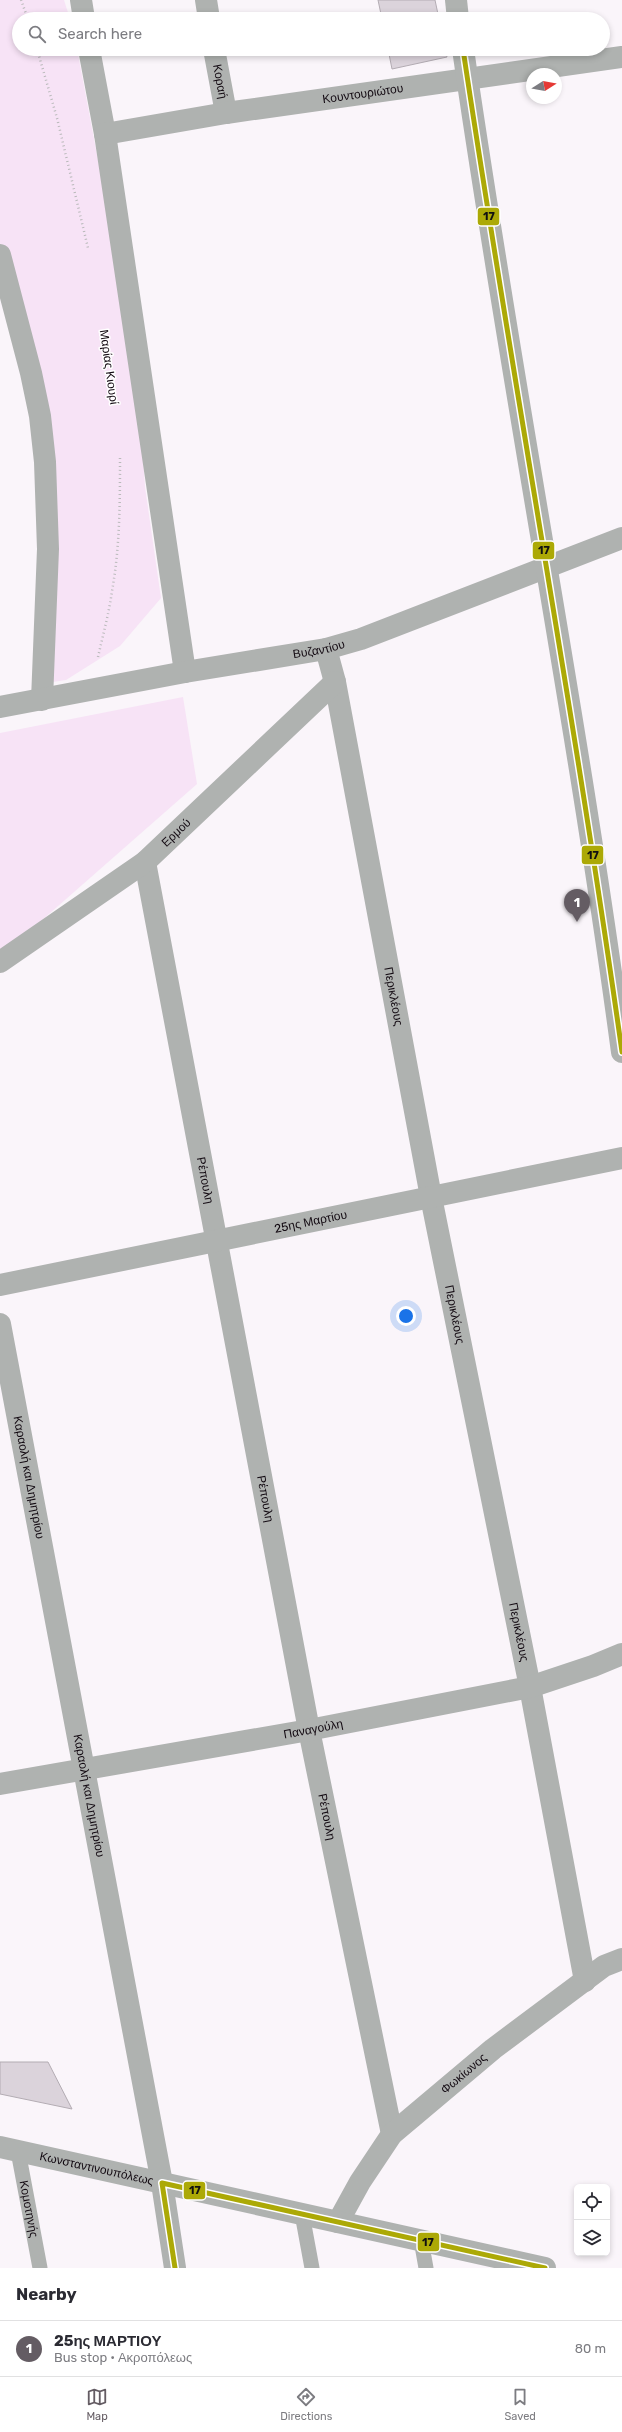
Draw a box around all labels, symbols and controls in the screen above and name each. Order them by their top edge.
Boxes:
search box [12,12,610,56]
icon: search [26,23,48,45]
text: Search here [58,25,142,43]
street label: Κοραή [210,63,230,100]
north arrow [526,68,562,104]
street label: Κουντουριώτου [322,81,404,106]
line badge: 17 [477,207,500,226]
text: 17 [483,210,496,223]
street label: Μαρίας Κιουρί [97,329,121,406]
line badge: 17 [532,541,555,560]
text: 17 [538,544,551,557]
street label: Βυζαντίου [292,637,346,661]
street label: Ερμού [159,815,194,850]
line badge: 17 [581,845,604,865]
text: 17 [587,849,600,862]
pin: 1 [564,889,590,922]
street label: Περικλέους [381,966,406,1027]
street label: Ρέπουλη [194,1156,216,1205]
street label: 25ης Μαρτίου [273,1207,348,1236]
street label: Περικλέους [442,1284,468,1346]
your location [396,1306,416,1326]
street label: Καραολή και Δημητρίου [10,1415,47,1540]
street label: Ρέπουλη [254,1474,277,1523]
street label: Περικλέους [506,1601,532,1663]
street label: Παναγούλη [282,1717,344,1741]
street label: Καραολή και Δημητρίου [71,1733,107,1858]
street label: Ρέπουλη [315,1792,338,1841]
street label: Φωκίωνος [438,2050,490,2097]
street label: Κωνσταντινουπόλεως [38,2149,155,2188]
street label: Κομοτηνής [17,2179,41,2239]
line badge: 17 [183,2181,206,2200]
text: 17 [189,2184,202,2197]
map controls [574,2184,610,2256]
button: locate [574,2184,610,2220]
button: layers [574,2220,610,2256]
line badge: 17 [417,2232,440,2252]
text: 17 [422,2236,435,2249]
text: Nearby [16,2284,77,2304]
text: 25ης ΜΑΡΤΙΟΥ [54,2332,162,2350]
text: 1 [26,2341,32,2356]
text: 80 m [575,2341,606,2356]
text: Bus stop · Ακροπόλεως [54,2350,192,2365]
tab: Map [86,2386,108,2423]
tab: Directions [280,2386,332,2423]
tab: Saved [505,2386,536,2423]

